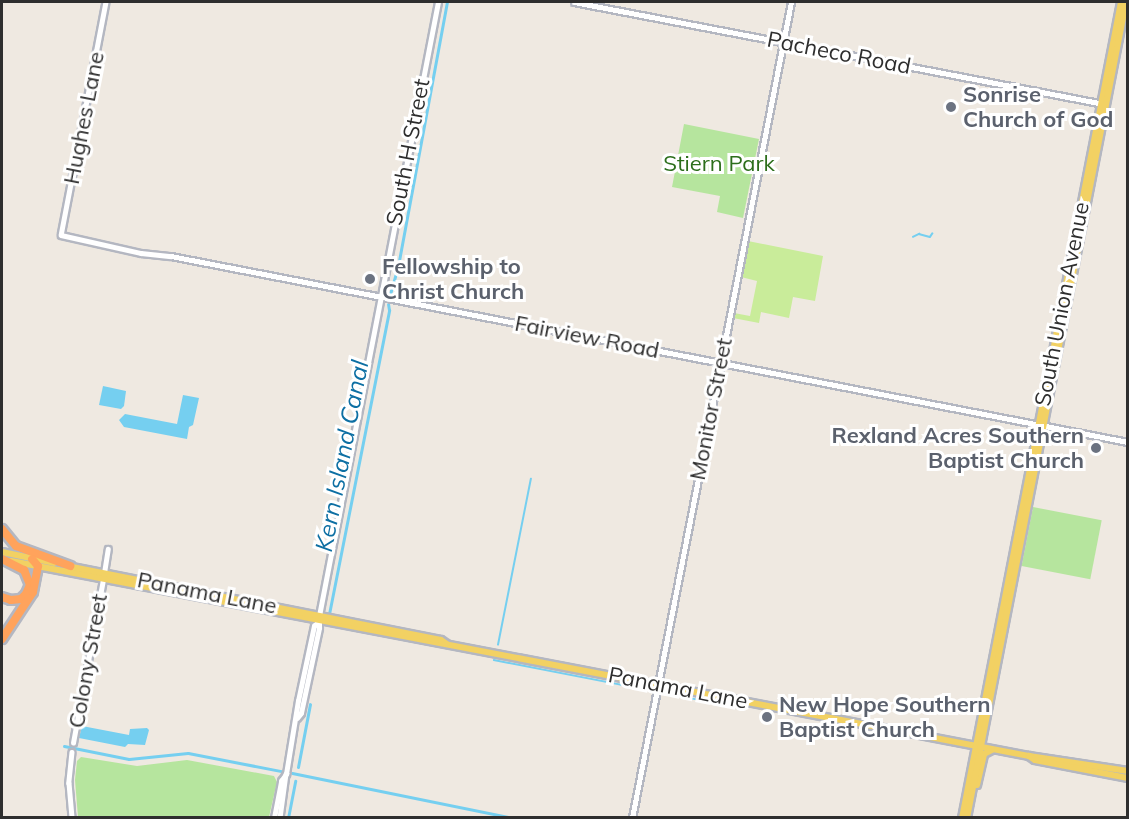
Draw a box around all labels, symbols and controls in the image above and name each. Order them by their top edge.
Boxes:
street label: Pacheco Road [765,26,913,80]
street label: Hughes Lane [58,50,110,186]
street label: South H Street [381,76,435,228]
place label: Sonrise Church of God [963,81,1113,132]
marker: Sonrise Church of God [944,100,958,114]
park label: Stiern Park [663,151,775,177]
street label: South Union Avenue [1029,200,1095,408]
place label: Fellowship to Christ Church [382,253,524,304]
marker: Fellowship to Christ Church [363,272,377,286]
street label: Fairview Road [513,310,661,364]
street label: Monitor Street [684,336,738,482]
water label: Kern Island Canal [309,358,375,554]
place label: Rexland Acres Southern Baptist Church [832,422,1084,474]
marker: Rexland Acres Southern Baptist Church [1089,441,1103,455]
street label: Panama Lane [135,567,279,619]
street label: Colony Street [63,592,113,730]
street label: Panama Lane [606,662,750,714]
place label: New Hope Southern Baptist Church [779,691,991,742]
marker: New Hope Southern Baptist Church [760,710,774,724]

